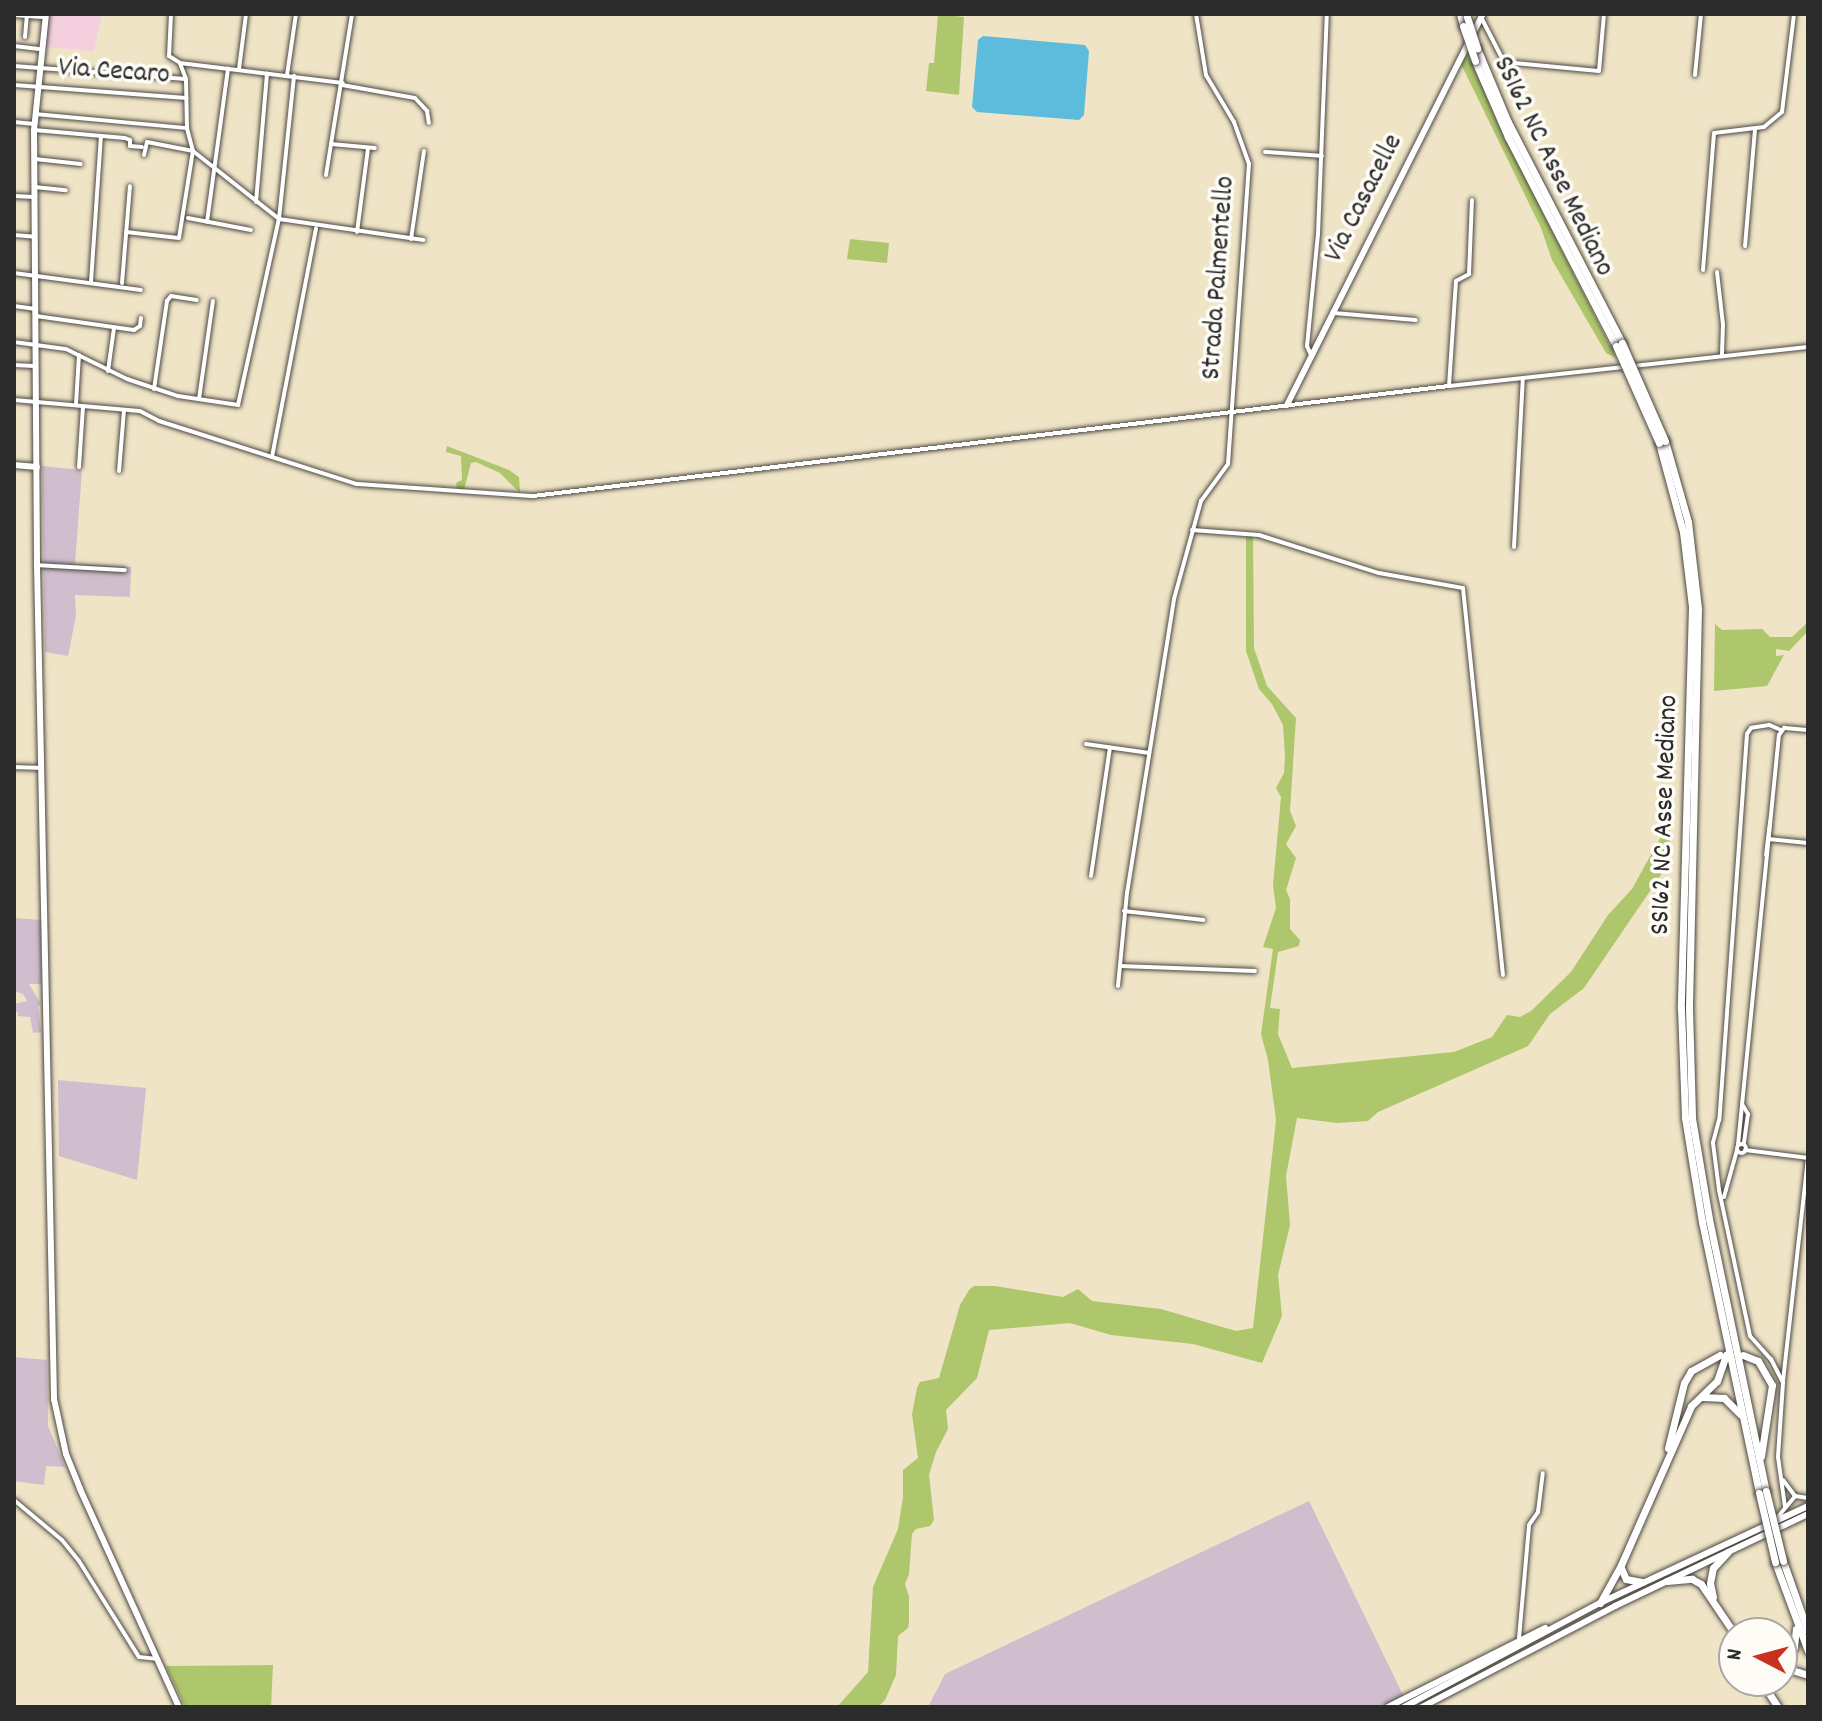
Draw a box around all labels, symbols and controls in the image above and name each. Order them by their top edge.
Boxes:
street label: Via Cecaro [57,52,171,94]
street label: SS162 NC Asse Mediano [1484,52,1620,282]
street label: Via Casacelle [1318,129,1412,269]
street label: Strada Palmentello [1196,175,1244,381]
street label: SS162 NC Asse Mediano [1645,694,1687,936]
north arrow [1718,1617,1798,1697]
text: N [1720,1648,1752,1662]

